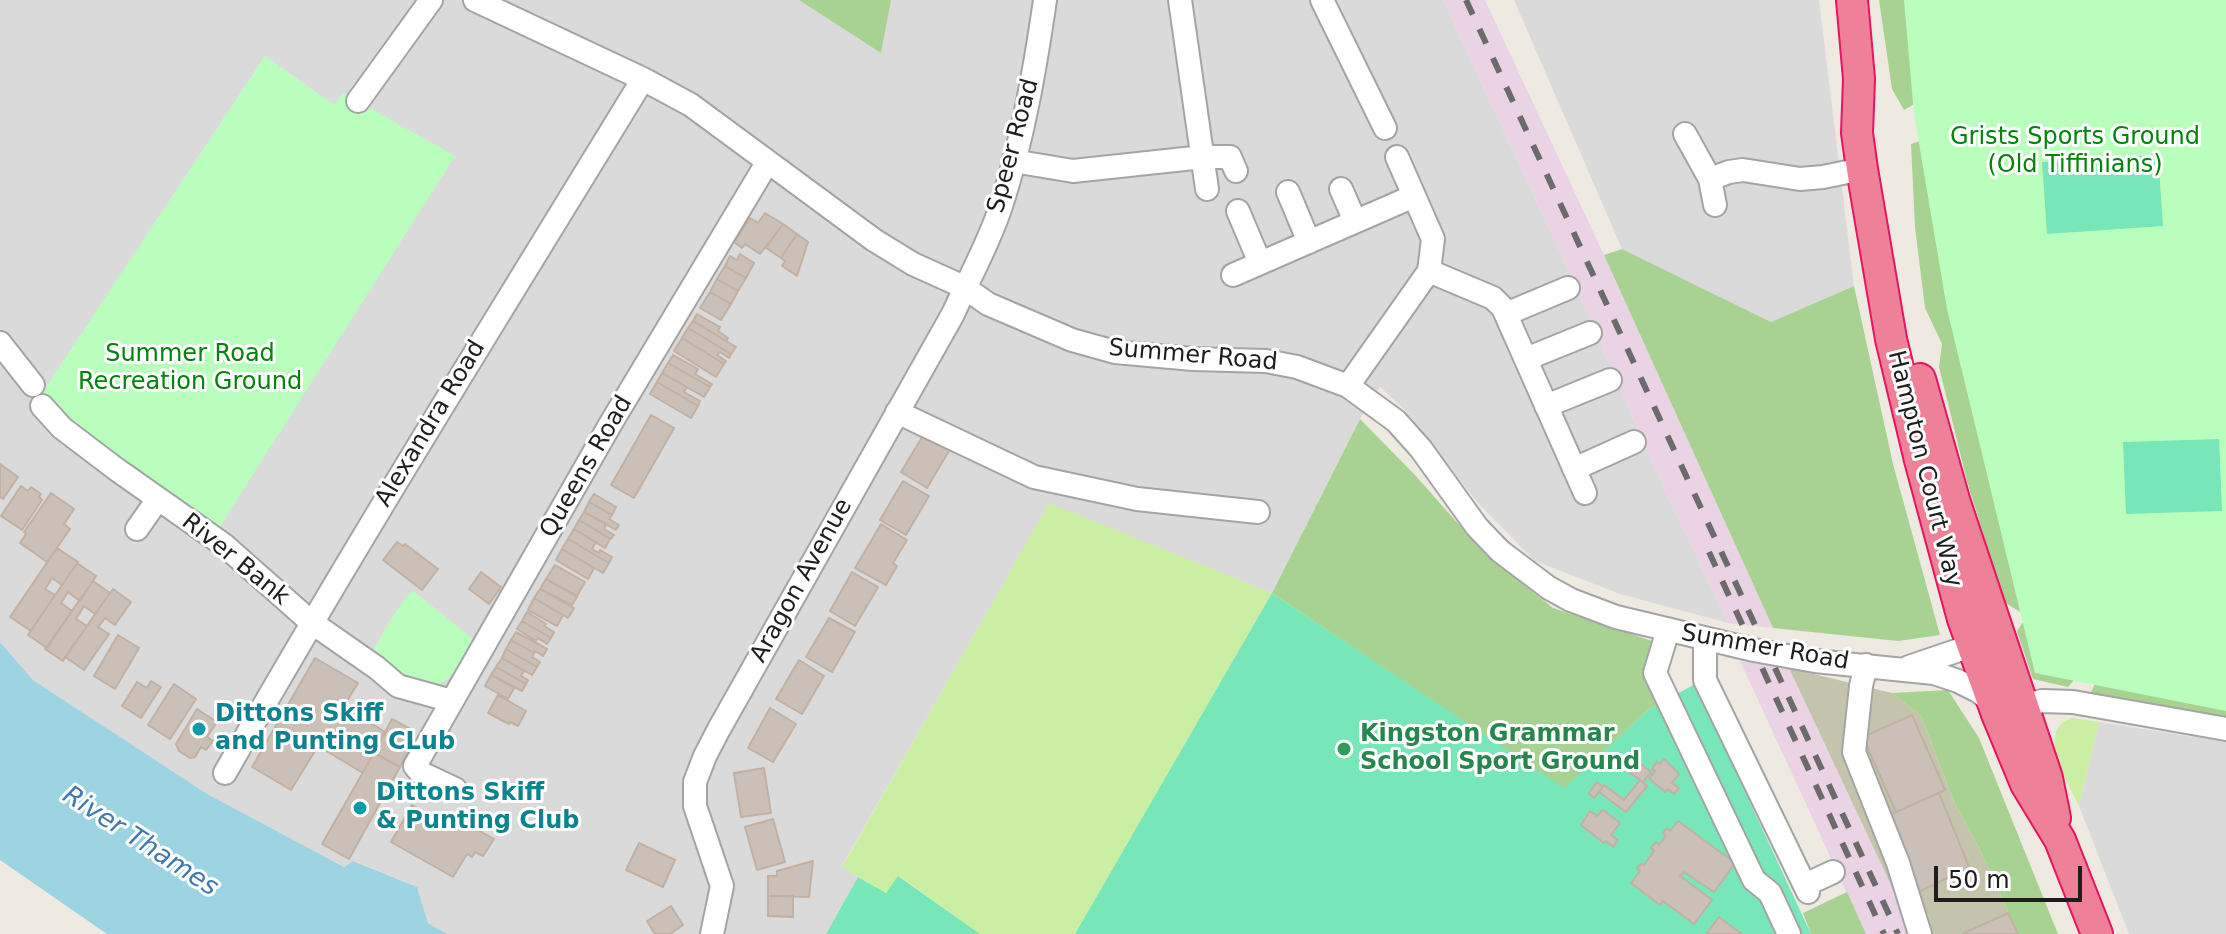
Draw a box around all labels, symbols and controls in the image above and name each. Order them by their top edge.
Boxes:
street label: Speer Road [982,76,1046,216]
park label: Grists Sports Ground (Old Tiffinians) [1950,124,2200,180]
street label: Summer Road [1107,334,1279,378]
street label: Alexandra Road [370,335,492,513]
park label: Summer Road Recreation Ground [78,341,302,397]
street label: Hampton Court Way [1881,348,1967,590]
street label: Queens Road [535,391,639,543]
street label: Aragon Avenue [745,494,859,668]
street label: River Bank [175,508,295,612]
street label: Summer Road [1679,619,1851,677]
place label: Dittons Skiff and Punting CLub [215,701,455,757]
marker: Dittons Skiff and Punting CLub [190,720,208,738]
place label: Kingston Grammar School Sport Ground [1360,721,1640,777]
marker: Kingston Grammar School Sport Ground [1335,740,1353,758]
water label: River Thames [57,780,223,904]
place label: Dittons Skiff & Punting Club [376,780,579,836]
marker: Dittons Skiff & Punting Club [351,799,369,817]
scale bar [1938,850,2086,900]
text: 50 m [1948,866,2010,894]

